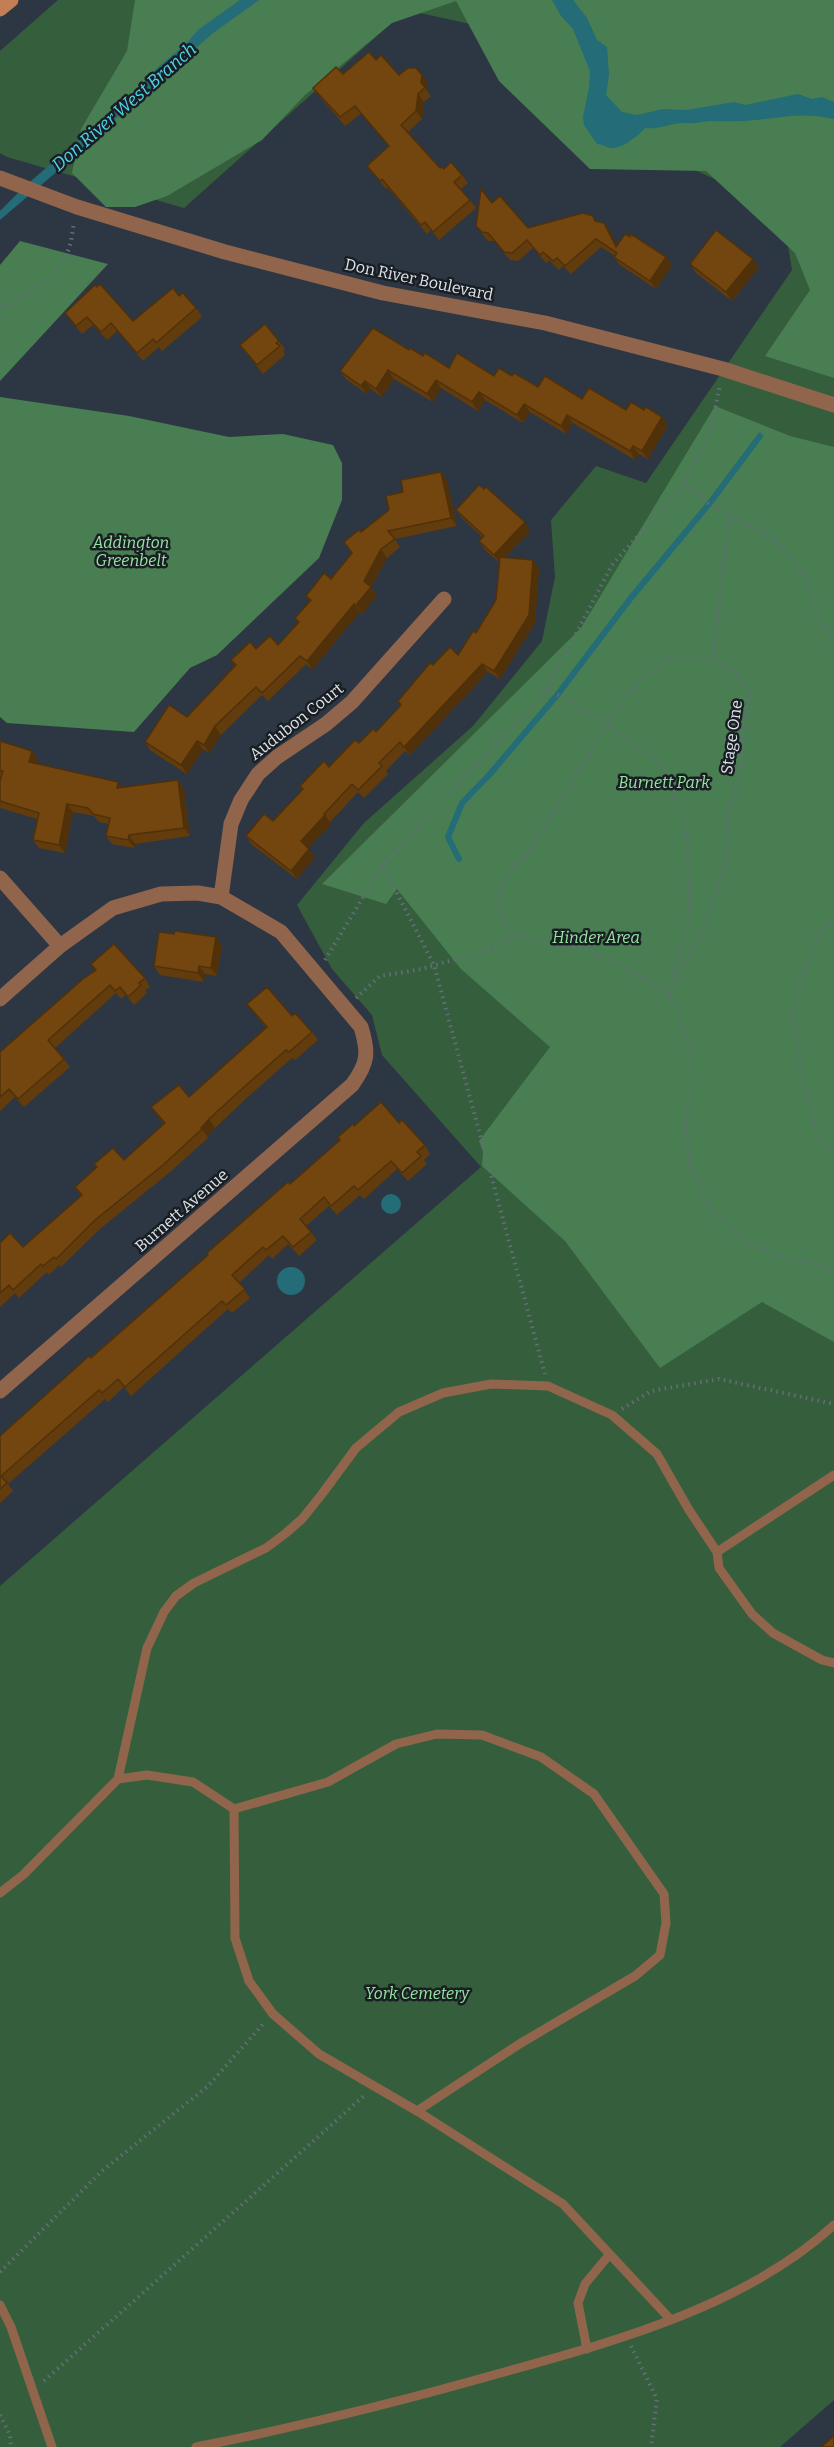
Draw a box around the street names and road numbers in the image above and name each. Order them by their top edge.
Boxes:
street label: Don River Boulevard [343,254,495,305]
street label: Audubon Court [246,679,347,764]
street label: Stage One [717,699,746,776]
street label: Burnett Avenue [131,1165,232,1256]

